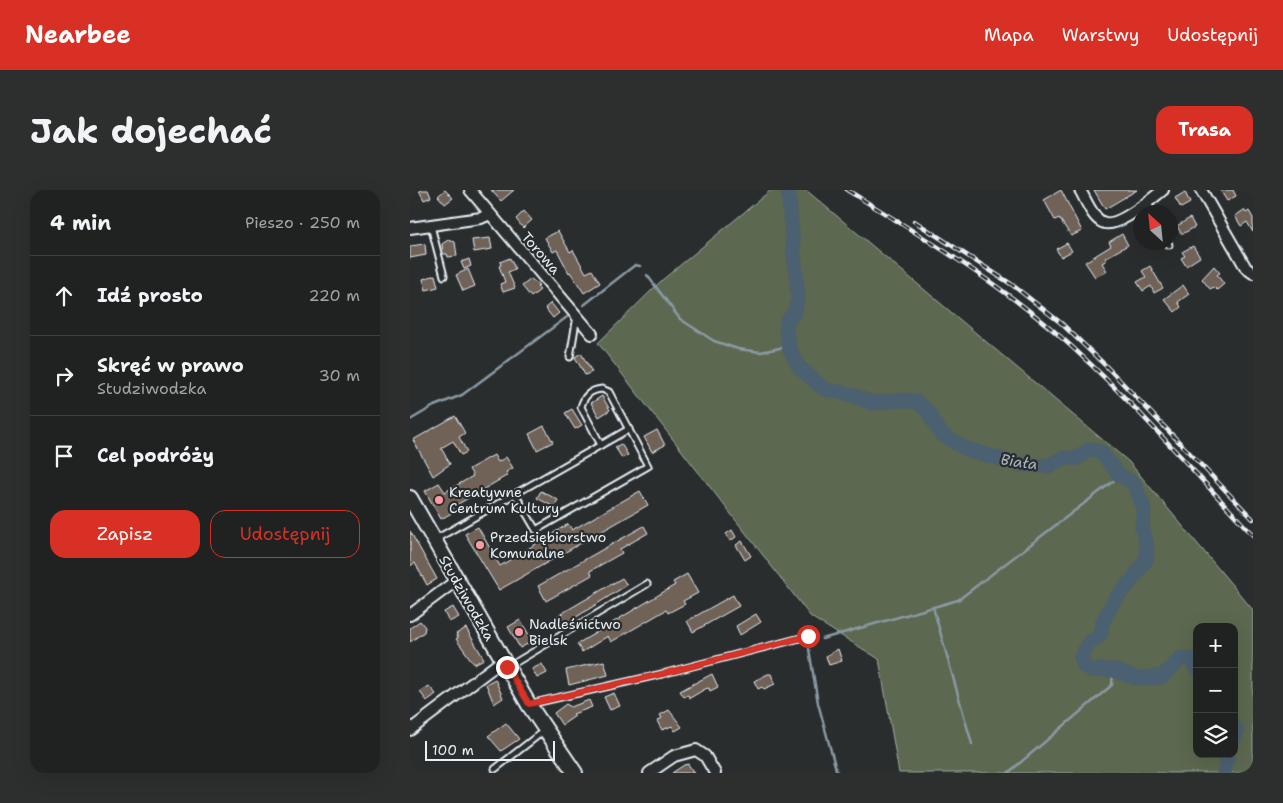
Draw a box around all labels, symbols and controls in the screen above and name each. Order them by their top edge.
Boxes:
text: Nearbee [25,19,131,51]
text: Mapa [984,23,1034,47]
text: Warstwy [1062,23,1139,47]
text: Udostępnij [1167,23,1258,47]
button: Trasa [1156,106,1253,154]
text: Jak dojechać [30,107,272,154]
north arrow [1133,205,1178,250]
text: 4 min [50,209,111,237]
text: Pieszo · 250 m [245,212,360,233]
street label: Torowa [518,228,564,278]
icon: ahead [50,282,78,310]
text: Idź prosto [97,283,203,308]
text: 220 m [308,285,360,306]
text: Skręć w prawo [97,353,244,378]
icon: right [50,362,78,390]
text: 30 m [319,365,360,386]
text: Studziwodzka [97,378,207,399]
icon: arrive [50,442,78,470]
text: Cel podróży [97,443,214,468]
water label: Biała [999,450,1039,474]
place label: Kreatywne Centrum Kultury [449,483,559,517]
marker: Kreatywne Centrum Kultury [433,494,445,506]
button: Zapisz [50,510,200,558]
button: Udostępnij [210,510,360,558]
place label: Przedsiębiorstwo Komunalne [490,528,606,562]
marker: Przedsiębiorstwo Komunalne [474,539,486,551]
street label: Studziwodzka [435,552,499,644]
place label: Nadleśnictwo Bielsk [529,615,621,649]
map controls [1193,623,1238,758]
button: + [1193,623,1238,668]
route start [797,625,820,648]
marker: Nadleśnictwo Bielsk [513,626,525,638]
route end [496,656,519,679]
button: − [1193,668,1238,713]
button: layers [1193,713,1238,758]
scale bar [425,738,555,761]
text: 100 m [432,741,474,759]

